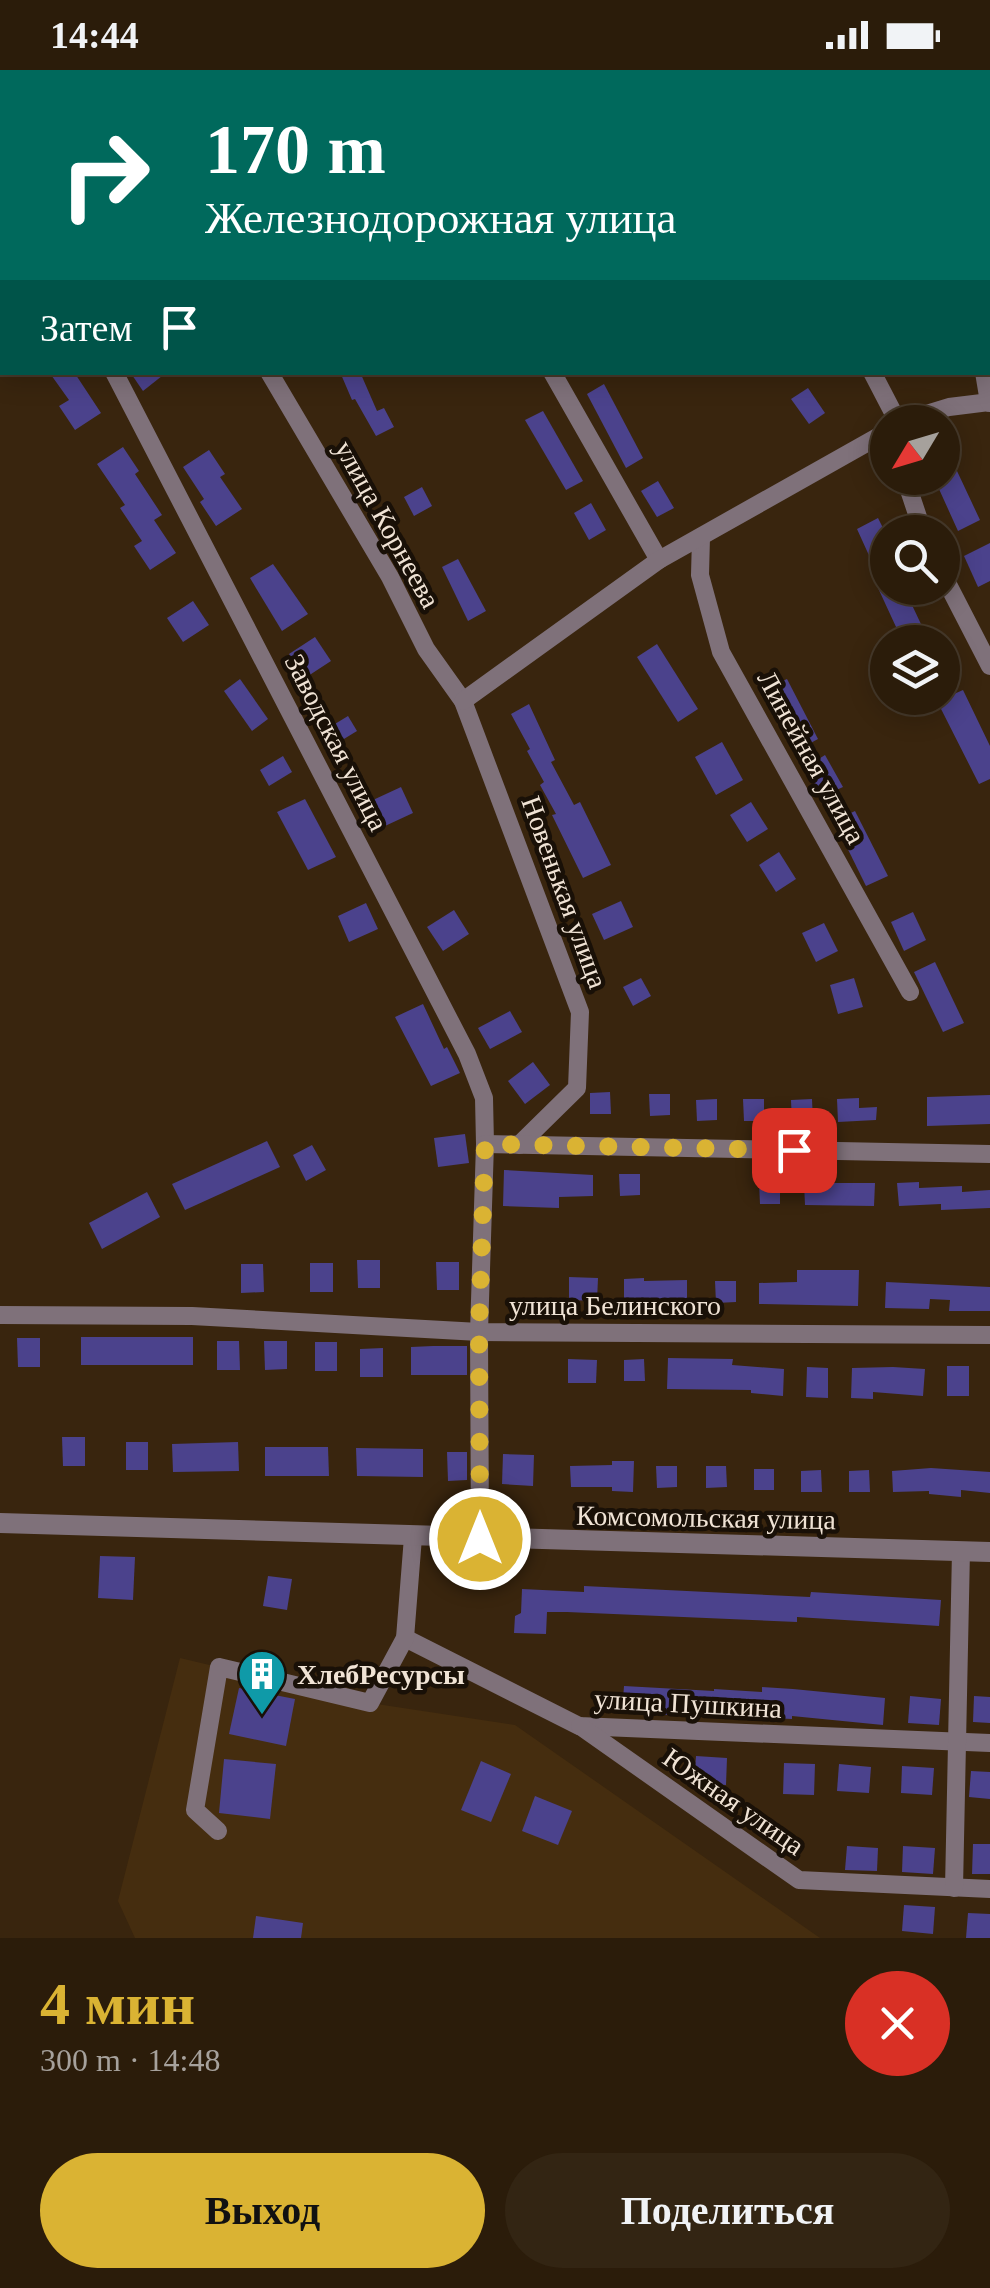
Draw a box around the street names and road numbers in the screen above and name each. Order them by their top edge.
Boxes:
street label: улица Корнеева [329,435,447,614]
street label: Заводская улица [279,649,395,836]
street label: Линейная улица [751,665,872,850]
street label: Новенькая улица [515,792,614,993]
street label: улица Белинского [509,1290,721,1321]
street label: Комсомольская улица [576,1500,837,1535]
street label: улица Пушкина [593,1683,783,1724]
street label: Южная улица [657,1741,811,1862]

